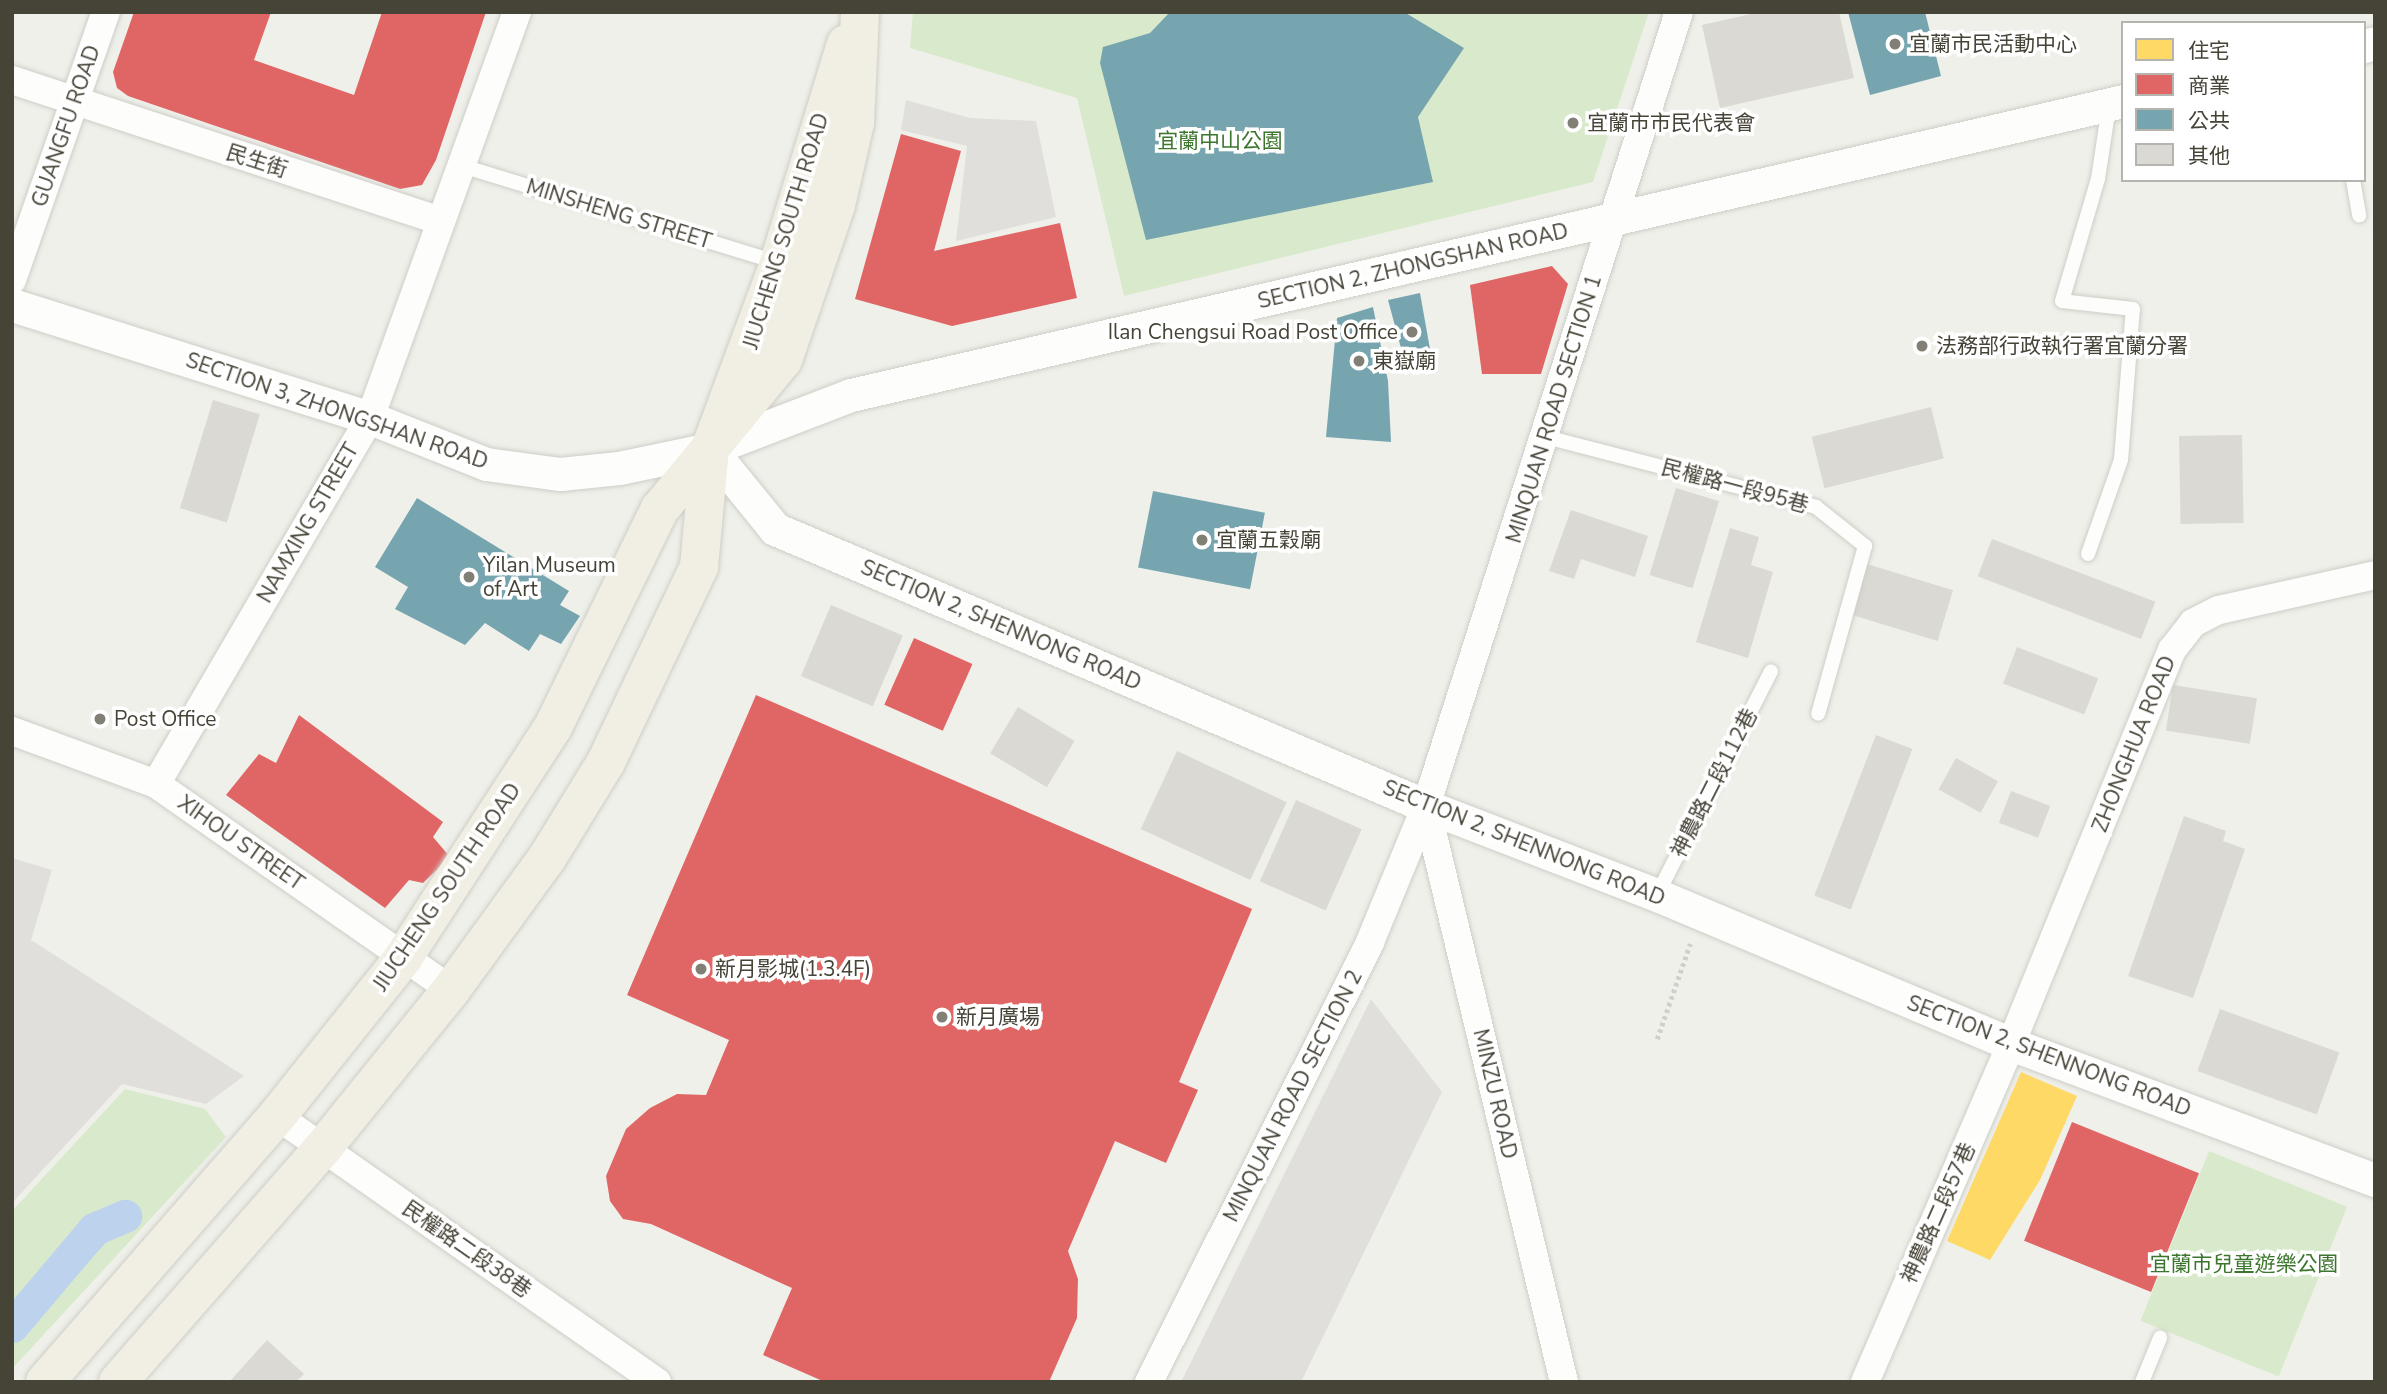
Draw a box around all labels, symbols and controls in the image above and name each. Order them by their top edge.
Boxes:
legend [2121,21,2366,182]
place label: 宜蘭市民活動中心 [1909,31,2077,57]
marker: 宜蘭市民活動中心 [1887,36,1903,52]
text: 住宅 [2188,37,2230,65]
street label: GUANGFU ROAD [27,42,105,210]
text: 商業 [2188,72,2230,100]
text: 公共 [2188,107,2230,135]
street label: JIUCHENG SOUTH ROAD [738,110,834,352]
place label: 宜蘭市市民代表會 [1587,110,1755,136]
marker: 宜蘭市市民代表會 [1565,115,1581,131]
park label: 宜蘭中山公園 [1157,128,1283,154]
street label: 民生街 [223,139,291,183]
text: 其他 [2188,142,2230,170]
street label: MINSHENG STREET [523,174,715,254]
street label: SECTION 2, ZHONGSHAN ROAD [1255,218,1571,314]
street label: MINQUAN ROAD SECTION 1 [1501,272,1607,546]
place label: Ilan Chengsui Road Post Office [1108,319,1398,345]
marker: Ilan Chengsui Road Post Office [1404,324,1420,340]
place label: 法務部行政執行署宜蘭分署 [1936,333,2188,359]
marker: 法務部行政執行署宜蘭分署 [1914,338,1930,354]
street label: SECTION 3, ZHONGSHAN ROAD [183,347,491,475]
place label: 東嶽廟 [1373,348,1436,374]
marker: 東嶽廟 [1351,353,1367,369]
street label: NAMXING STREET [252,439,364,607]
street label: 民權路一段95巷 [1659,454,1811,518]
place label: 宜蘭五穀廟 [1216,527,1321,553]
marker: 宜蘭五穀廟 [1194,532,1210,548]
place label: Yilan Museum of Art [483,552,616,602]
street label: SECTION 2, SHENNONG ROAD [857,554,1145,696]
marker: Yilan Museum of Art [461,569,477,585]
street label: ZHONGHUA ROAD [2087,652,2181,836]
street label: 神農路二段112巷 [1666,704,1762,862]
place label: Post Office [114,706,216,732]
marker: Post Office [92,711,108,727]
street label: SECTION 2, SHENNONG ROAD [1379,775,1669,911]
street label: JIUCHENG SOUTH ROAD [368,778,526,996]
street label: XIHOU STREET [173,790,309,896]
place label: 新月影城(1.3.4F) [715,956,871,982]
marker: 新月影城(1.3.4F) [693,961,709,977]
street label: MINQUAN ROAD SECTION 2 [1218,966,1368,1226]
street label: SECTION 2, SHENNONG ROAD [1903,990,2195,1122]
place label: 新月廣場 [956,1004,1040,1030]
marker: 新月廣場 [934,1009,950,1025]
street label: MINZU ROAD [1468,1027,1522,1161]
street label: 神農路二段57巷 [1896,1139,1980,1287]
street label: 民權路二段38巷 [398,1195,536,1303]
park label: 宜蘭市兒童遊樂公園 [2150,1251,2338,1277]

